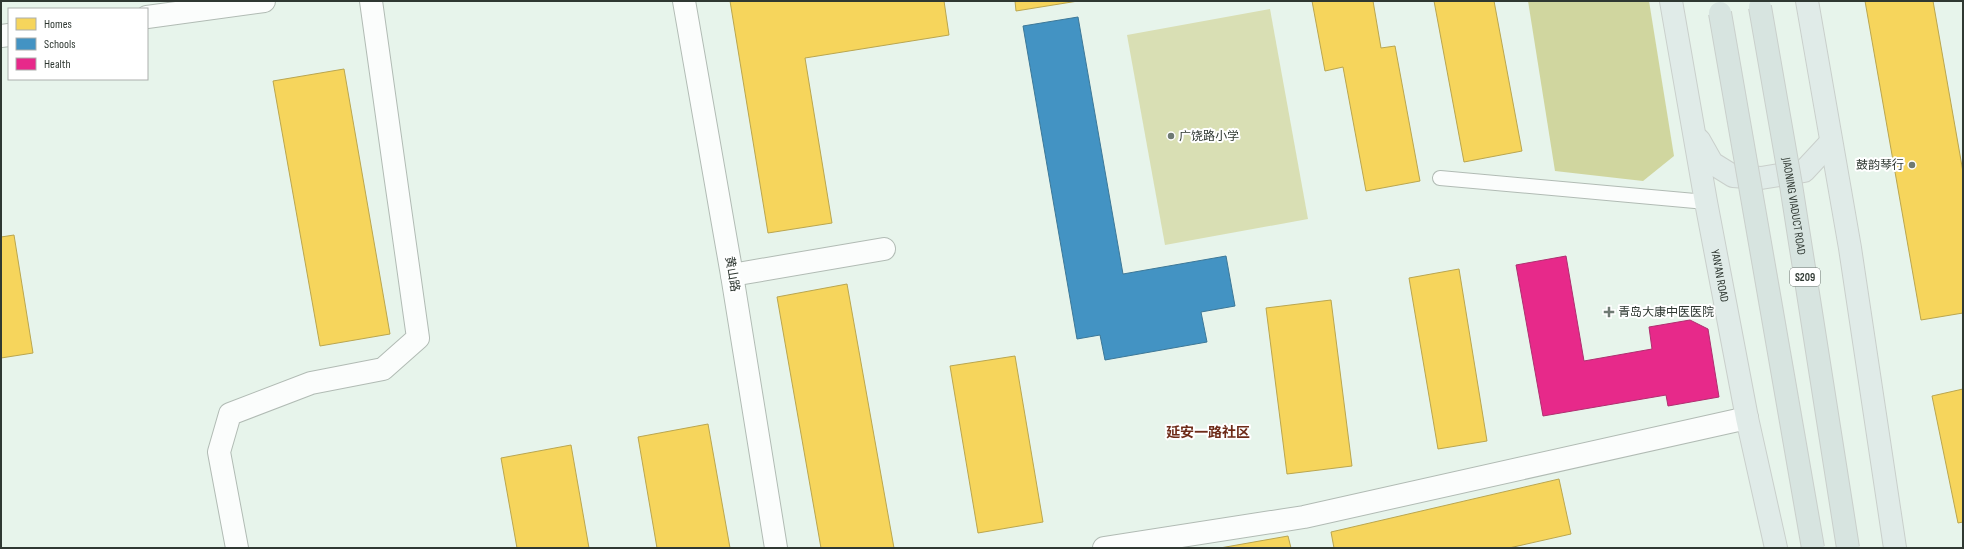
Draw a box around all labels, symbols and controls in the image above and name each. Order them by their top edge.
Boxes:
legend [8,8,148,80]
text: Homes [44,17,72,32]
text: Schools [44,37,76,52]
text: Health [44,57,71,72]
place label: 广饶路小学 [1179,129,1239,144]
marker: 广饶路小学 [1166,131,1176,141]
street label: JIAONING VIADUCT ROAD [1779,155,1809,256]
place label: 鼓韵琴行 [1856,158,1904,173]
marker: 鼓韵琴行 [1907,160,1917,170]
street label: YAN'AN ROAD [1708,248,1732,303]
street label: 黄山路 [721,255,743,293]
road number: S209 [1790,268,1820,286]
place label: 青岛大康中医医院 [1618,305,1714,320]
marker: 青岛大康中医医院 [1603,306,1615,318]
district label: 延安一路社区 [1166,424,1250,441]

